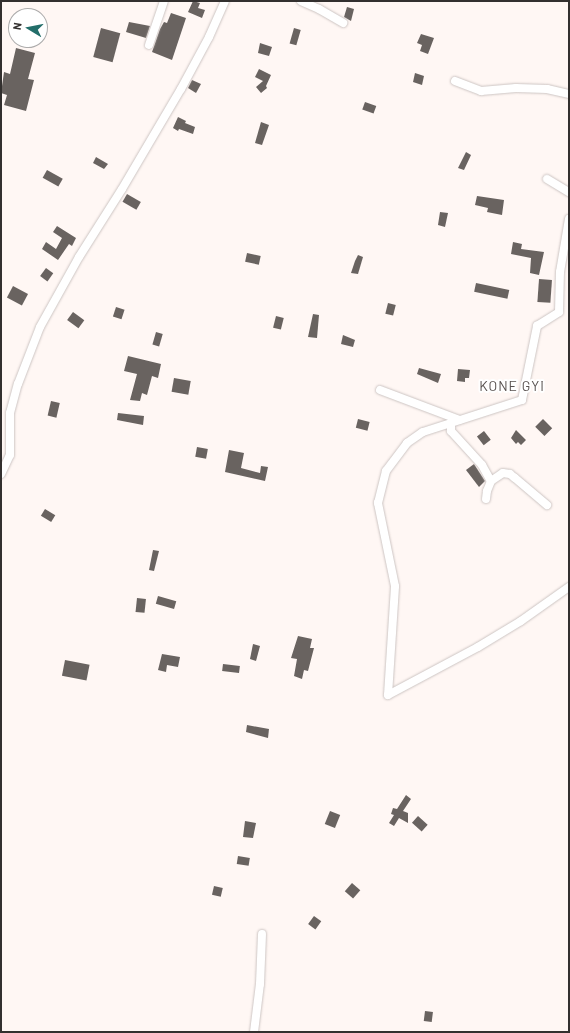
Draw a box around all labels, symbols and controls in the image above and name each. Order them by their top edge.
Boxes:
north arrow [8,8,48,48]
text: N [10,21,24,31]
district label: KONE GYI [479,378,545,394]

